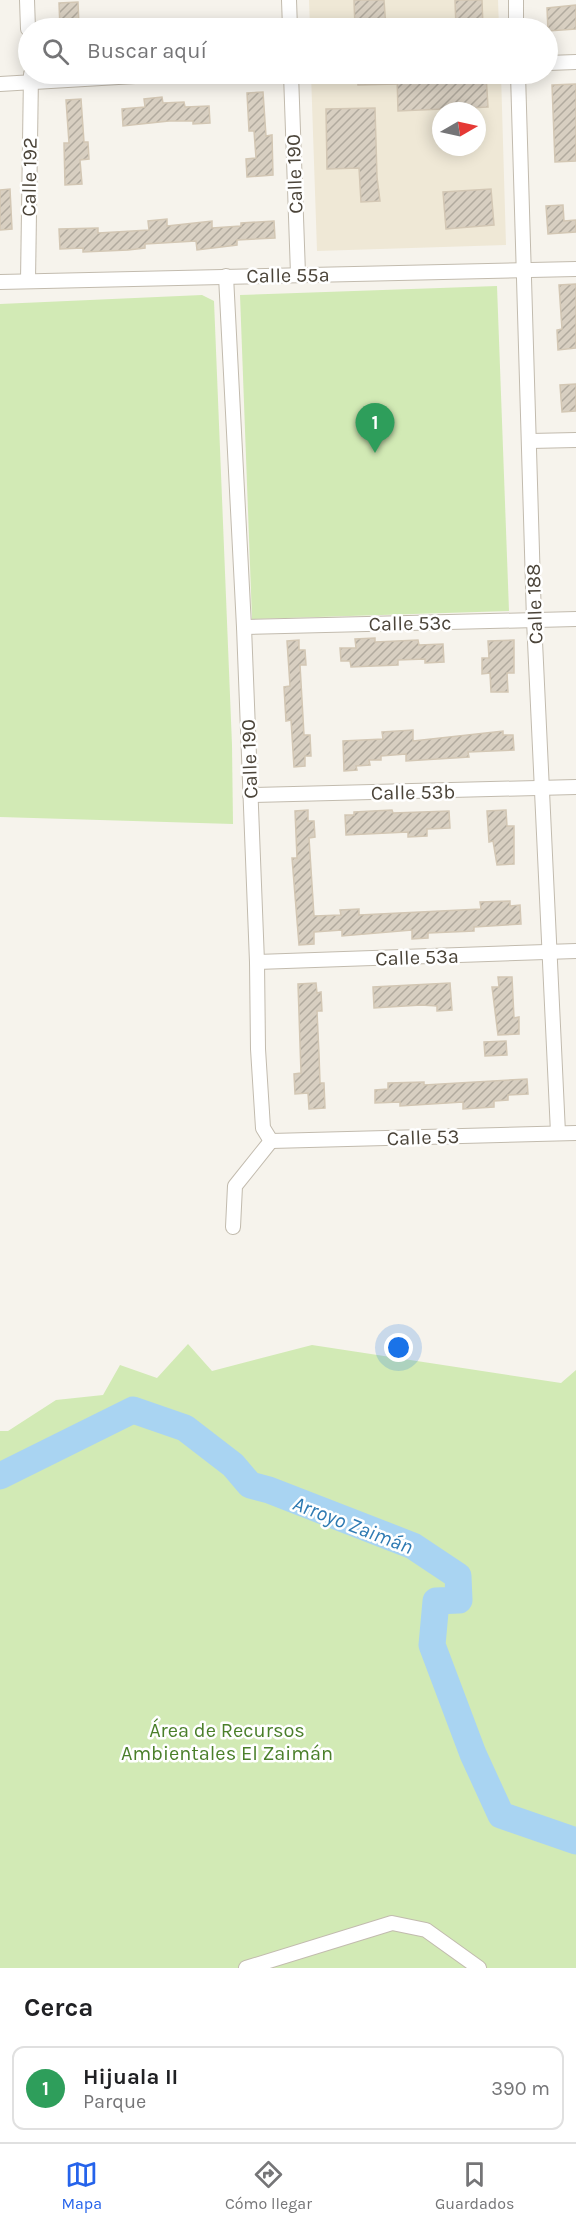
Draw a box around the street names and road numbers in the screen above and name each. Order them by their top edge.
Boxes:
street label: Calle 190 [282,134,307,214]
street label: Calle 192 [17,137,42,217]
street label: Calle 55a [246,263,330,288]
street label: Calle 188 [522,563,547,645]
street label: Calle 53c [368,611,452,636]
street label: Calle 190 [237,719,262,799]
street label: Calle 53b [371,780,455,805]
street label: Calle 53a [375,945,459,970]
street label: Calle 53 [386,1125,460,1150]

